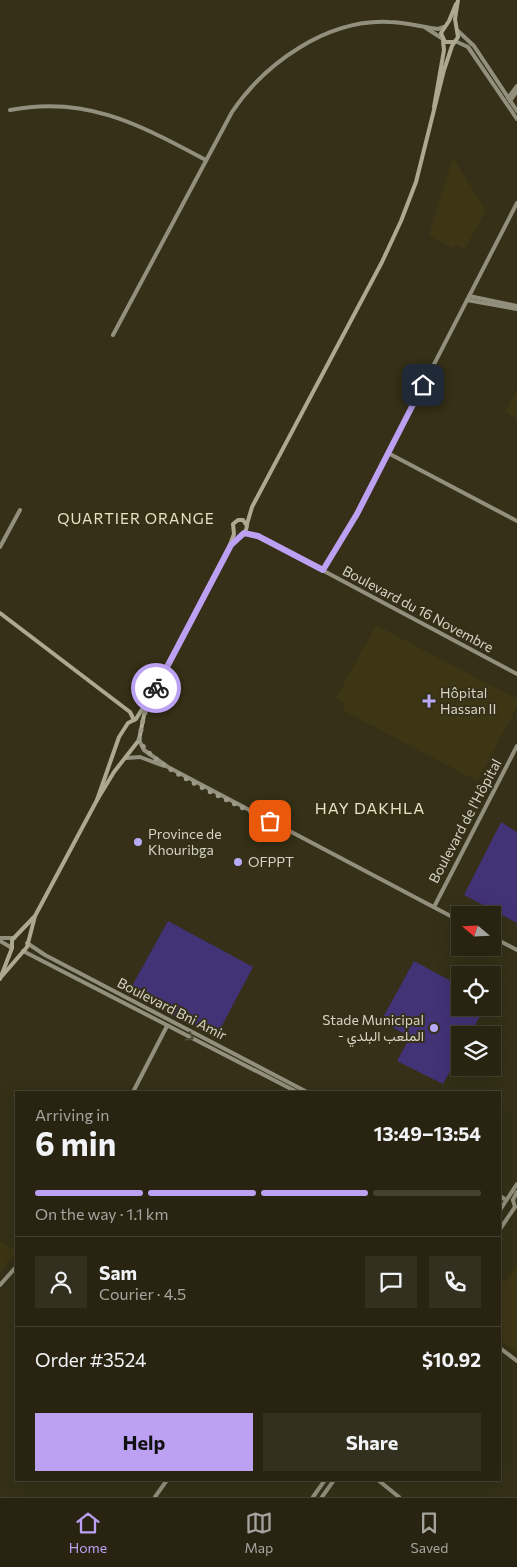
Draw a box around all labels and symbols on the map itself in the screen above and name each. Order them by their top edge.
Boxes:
pin [402,364,444,406]
district label: QUARTIER ORANGE [57,509,215,527]
street label: Boulevard du 16 Novembre [340,562,497,656]
courier [131,663,181,713]
place label: Hôpital Hassan II [440,684,496,717]
marker: Hôpital Hassan II [422,694,436,708]
street label: Boulevard de l'Hôpital [425,756,505,886]
district label: HAY DAKHLA [315,798,425,817]
pin [249,800,291,842]
place label: Province de Khouribga [148,825,222,858]
marker: Province de Khouribga [132,836,144,848]
place label: OFPPT [248,853,294,870]
marker: OFPPT [232,856,244,868]
north arrow [451,906,501,956]
street label: Boulevard Bni Amir [115,974,230,1044]
place label: Stade Municipal - الملعب البلدي [322,1011,424,1048]
marker: Stade Municipal - الملعب البلدي [428,1022,440,1034]
one-way arrow [185,1031,194,1041]

